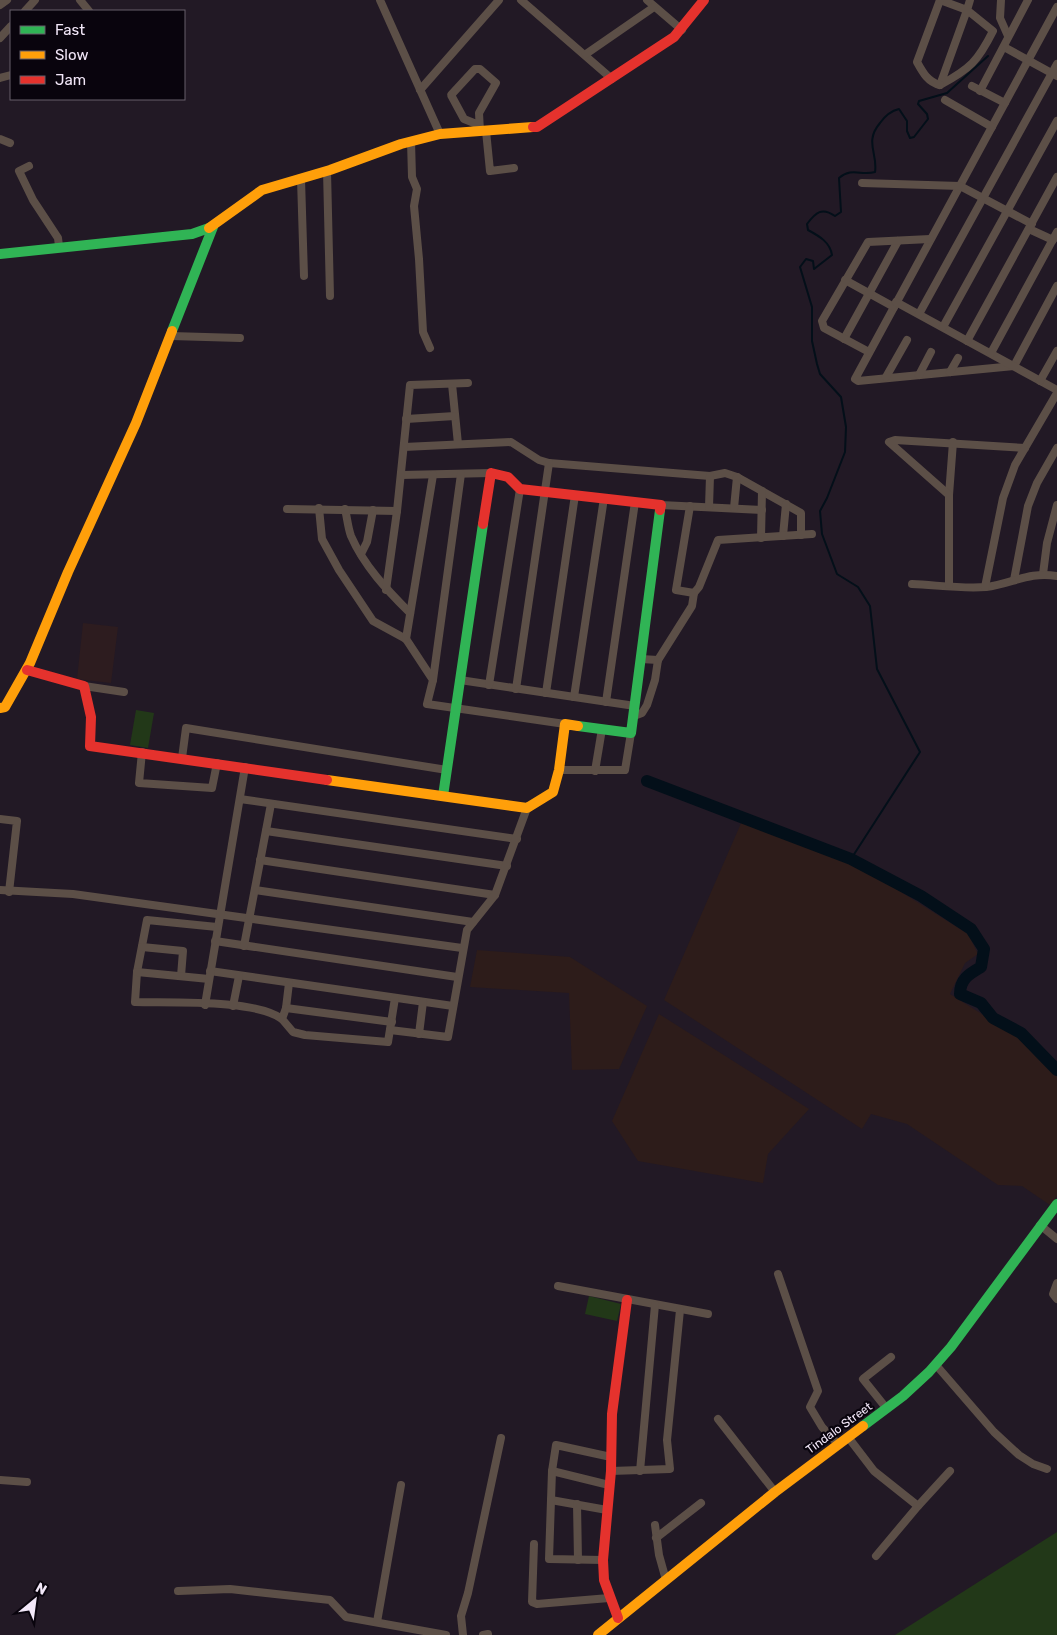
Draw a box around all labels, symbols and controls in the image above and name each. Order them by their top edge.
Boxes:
legend [10,10,185,100]
text: Fast [55,21,85,39]
text: Slow [55,46,88,64]
text: Jam [55,71,86,89]
street label: Tindalo Street [803,1399,875,1457]
north arrow [10,1575,60,1625]
text: N [33,1579,50,1599]

